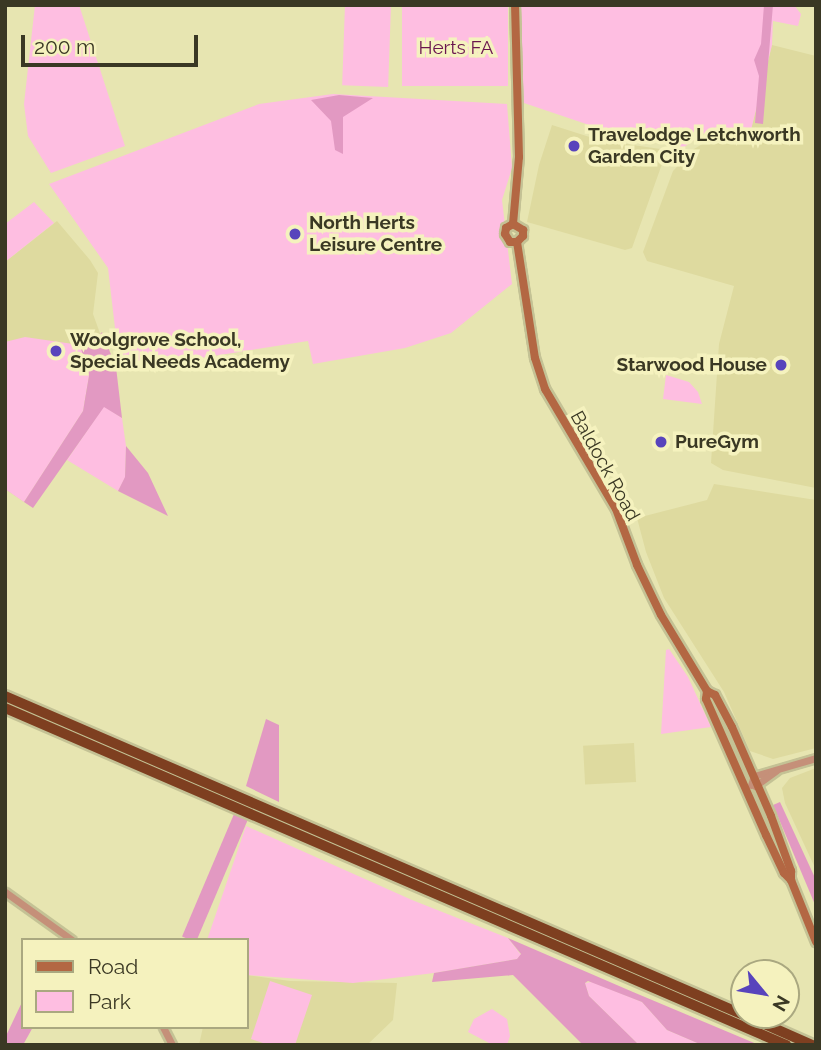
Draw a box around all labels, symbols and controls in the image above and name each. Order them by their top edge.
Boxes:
scale bar [24,21,201,65]
text: 200 m [34,34,95,59]
park label: Herts FA [419,37,493,59]
place label: Travelodge Letchworth Garden City [588,124,801,168]
marker: Travelodge Letchworth Garden City [566,138,582,154]
place label: North Herts Leisure Centre [309,212,442,256]
marker: North Herts Leisure Centre [287,226,303,242]
place label: Woolgrove School, Special Needs Academy [70,329,291,373]
marker: Woolgrove School, Special Needs Academy [48,343,64,359]
place label: Starwood House [617,354,767,376]
marker: Starwood House [773,357,789,373]
street label: Baldock Road [565,407,645,525]
place label: PureGym [675,431,759,453]
marker: PureGym [653,434,669,450]
legend [21,938,248,1029]
text: Road [88,954,138,979]
north arrow [730,959,800,1029]
text: Park [88,989,131,1014]
text: N [768,992,795,1015]

